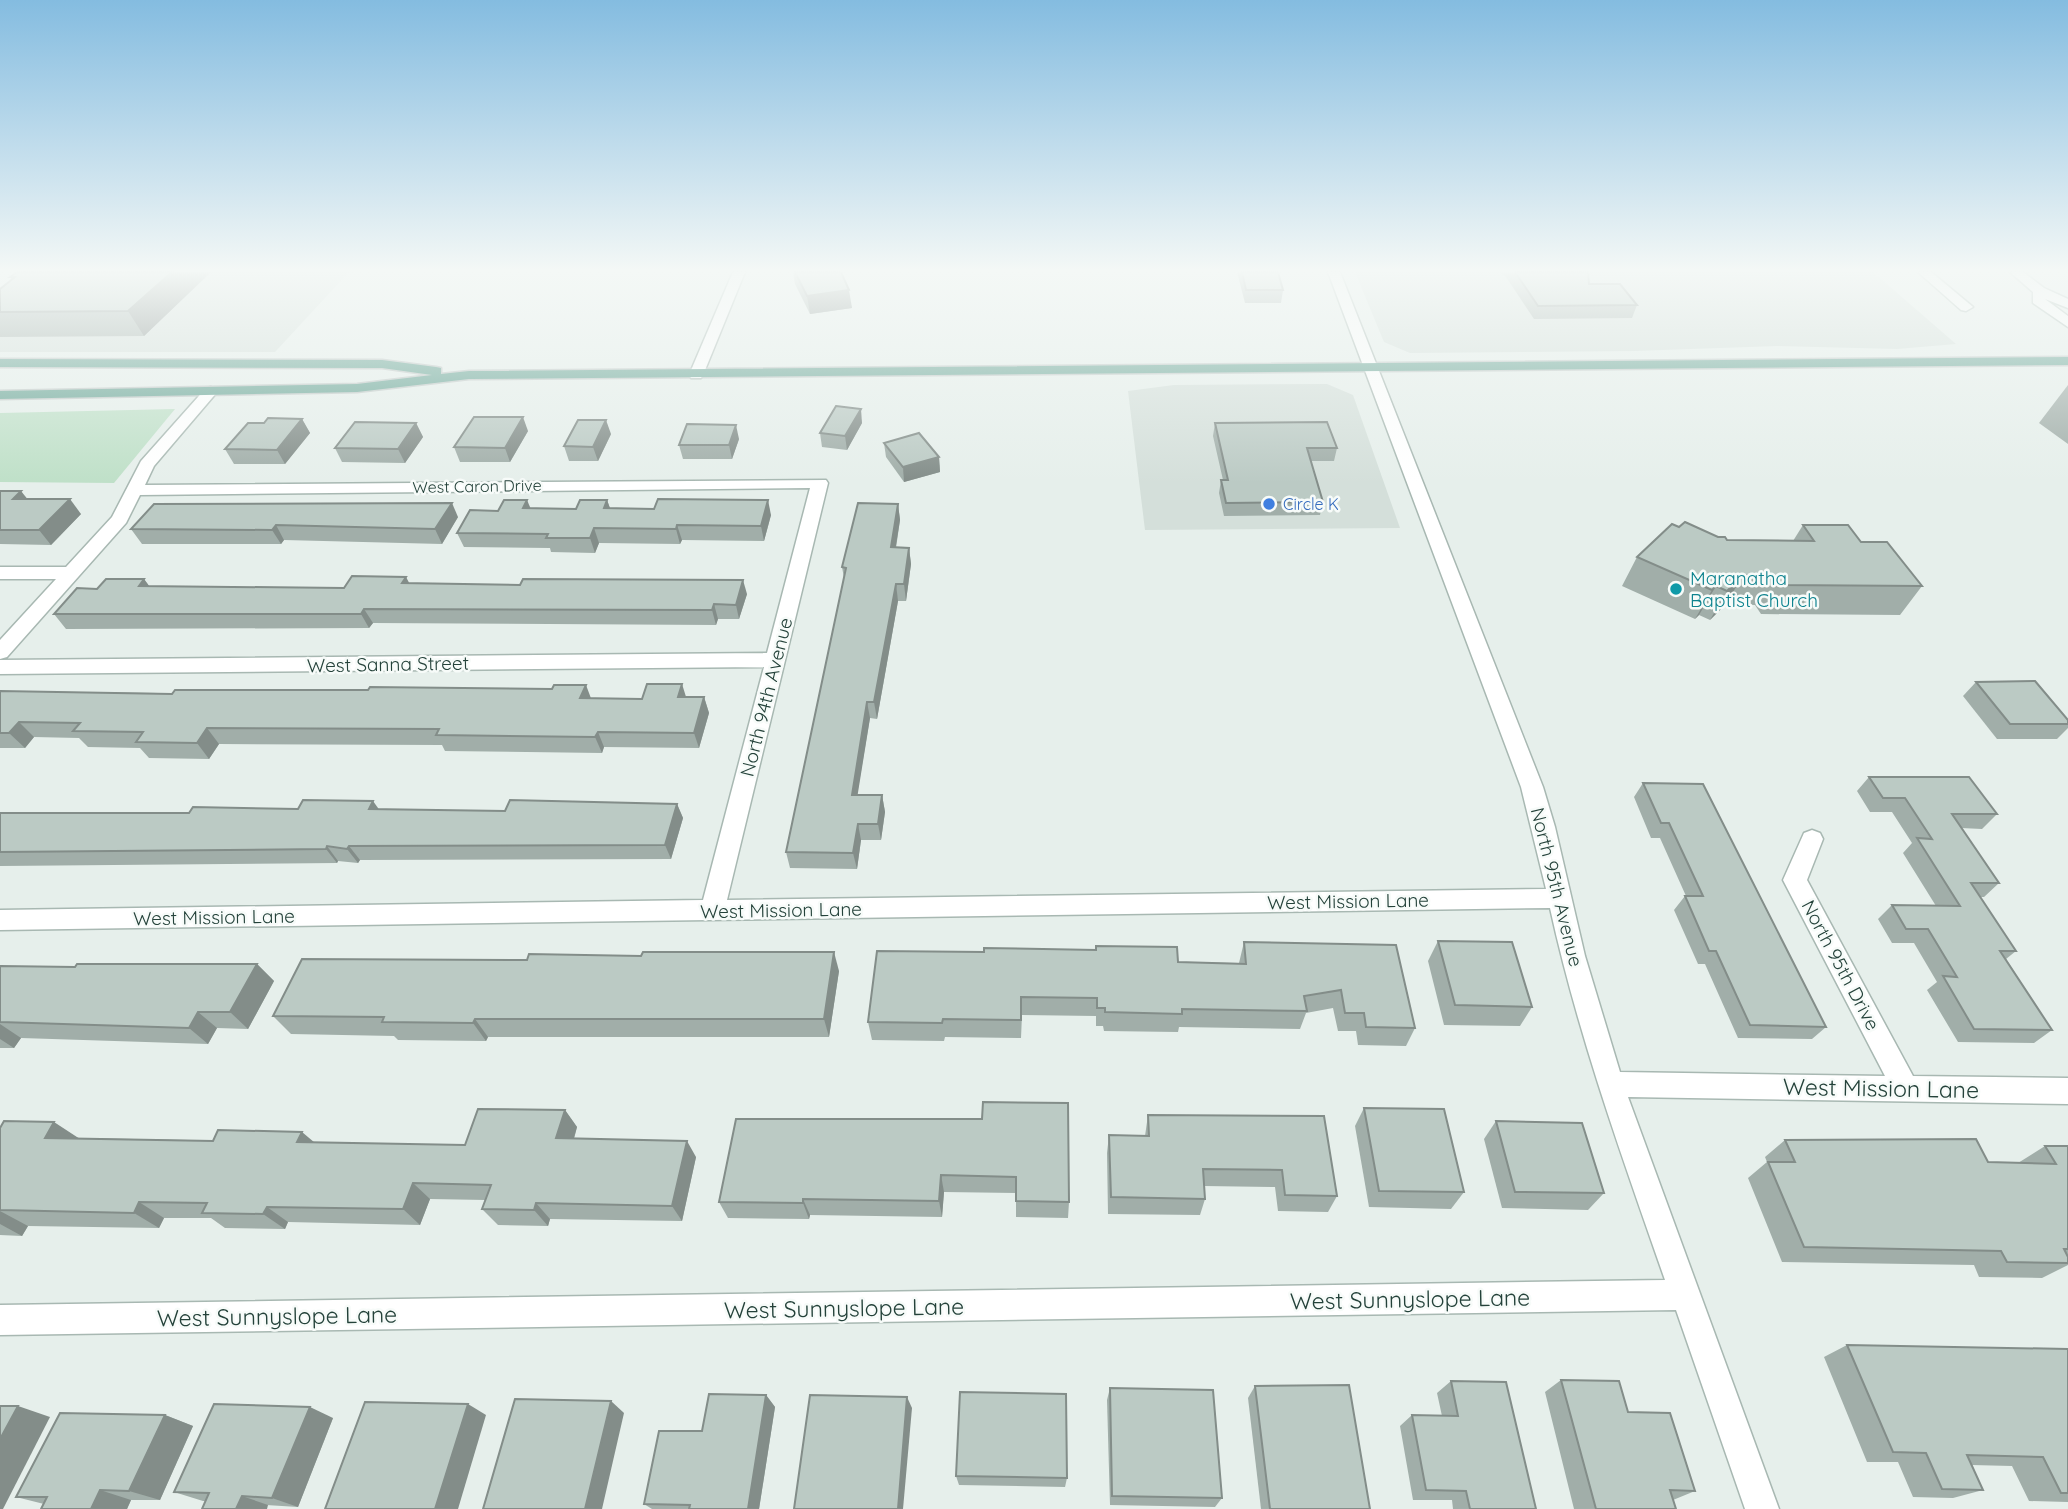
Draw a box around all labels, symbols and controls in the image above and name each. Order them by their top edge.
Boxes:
street label: West Caron Drive [412,475,542,497]
place label: Circle K [1283,494,1339,514]
marker: Circle K [1261,496,1277,512]
place label: Maranatha Baptist Church [1690,566,1818,612]
marker: Maranatha Baptist Church [1668,581,1684,597]
street label: North 94th Avenue [735,615,797,779]
street label: West Sanna Street [307,651,469,677]
street label: North 95th Avenue [1526,805,1588,969]
street label: West Mission Lane [1267,888,1429,914]
street label: North 95th Drive [1797,896,1885,1034]
street label: West Mission Lane [700,897,862,923]
street label: West Mission Lane [133,904,295,930]
street label: West Mission Lane [1783,1072,1979,1104]
street label: West Sunnyslope Lane [1290,1282,1530,1316]
street label: West Sunnyslope Lane [724,1291,964,1325]
street label: West Sunnyslope Lane [157,1299,397,1333]

